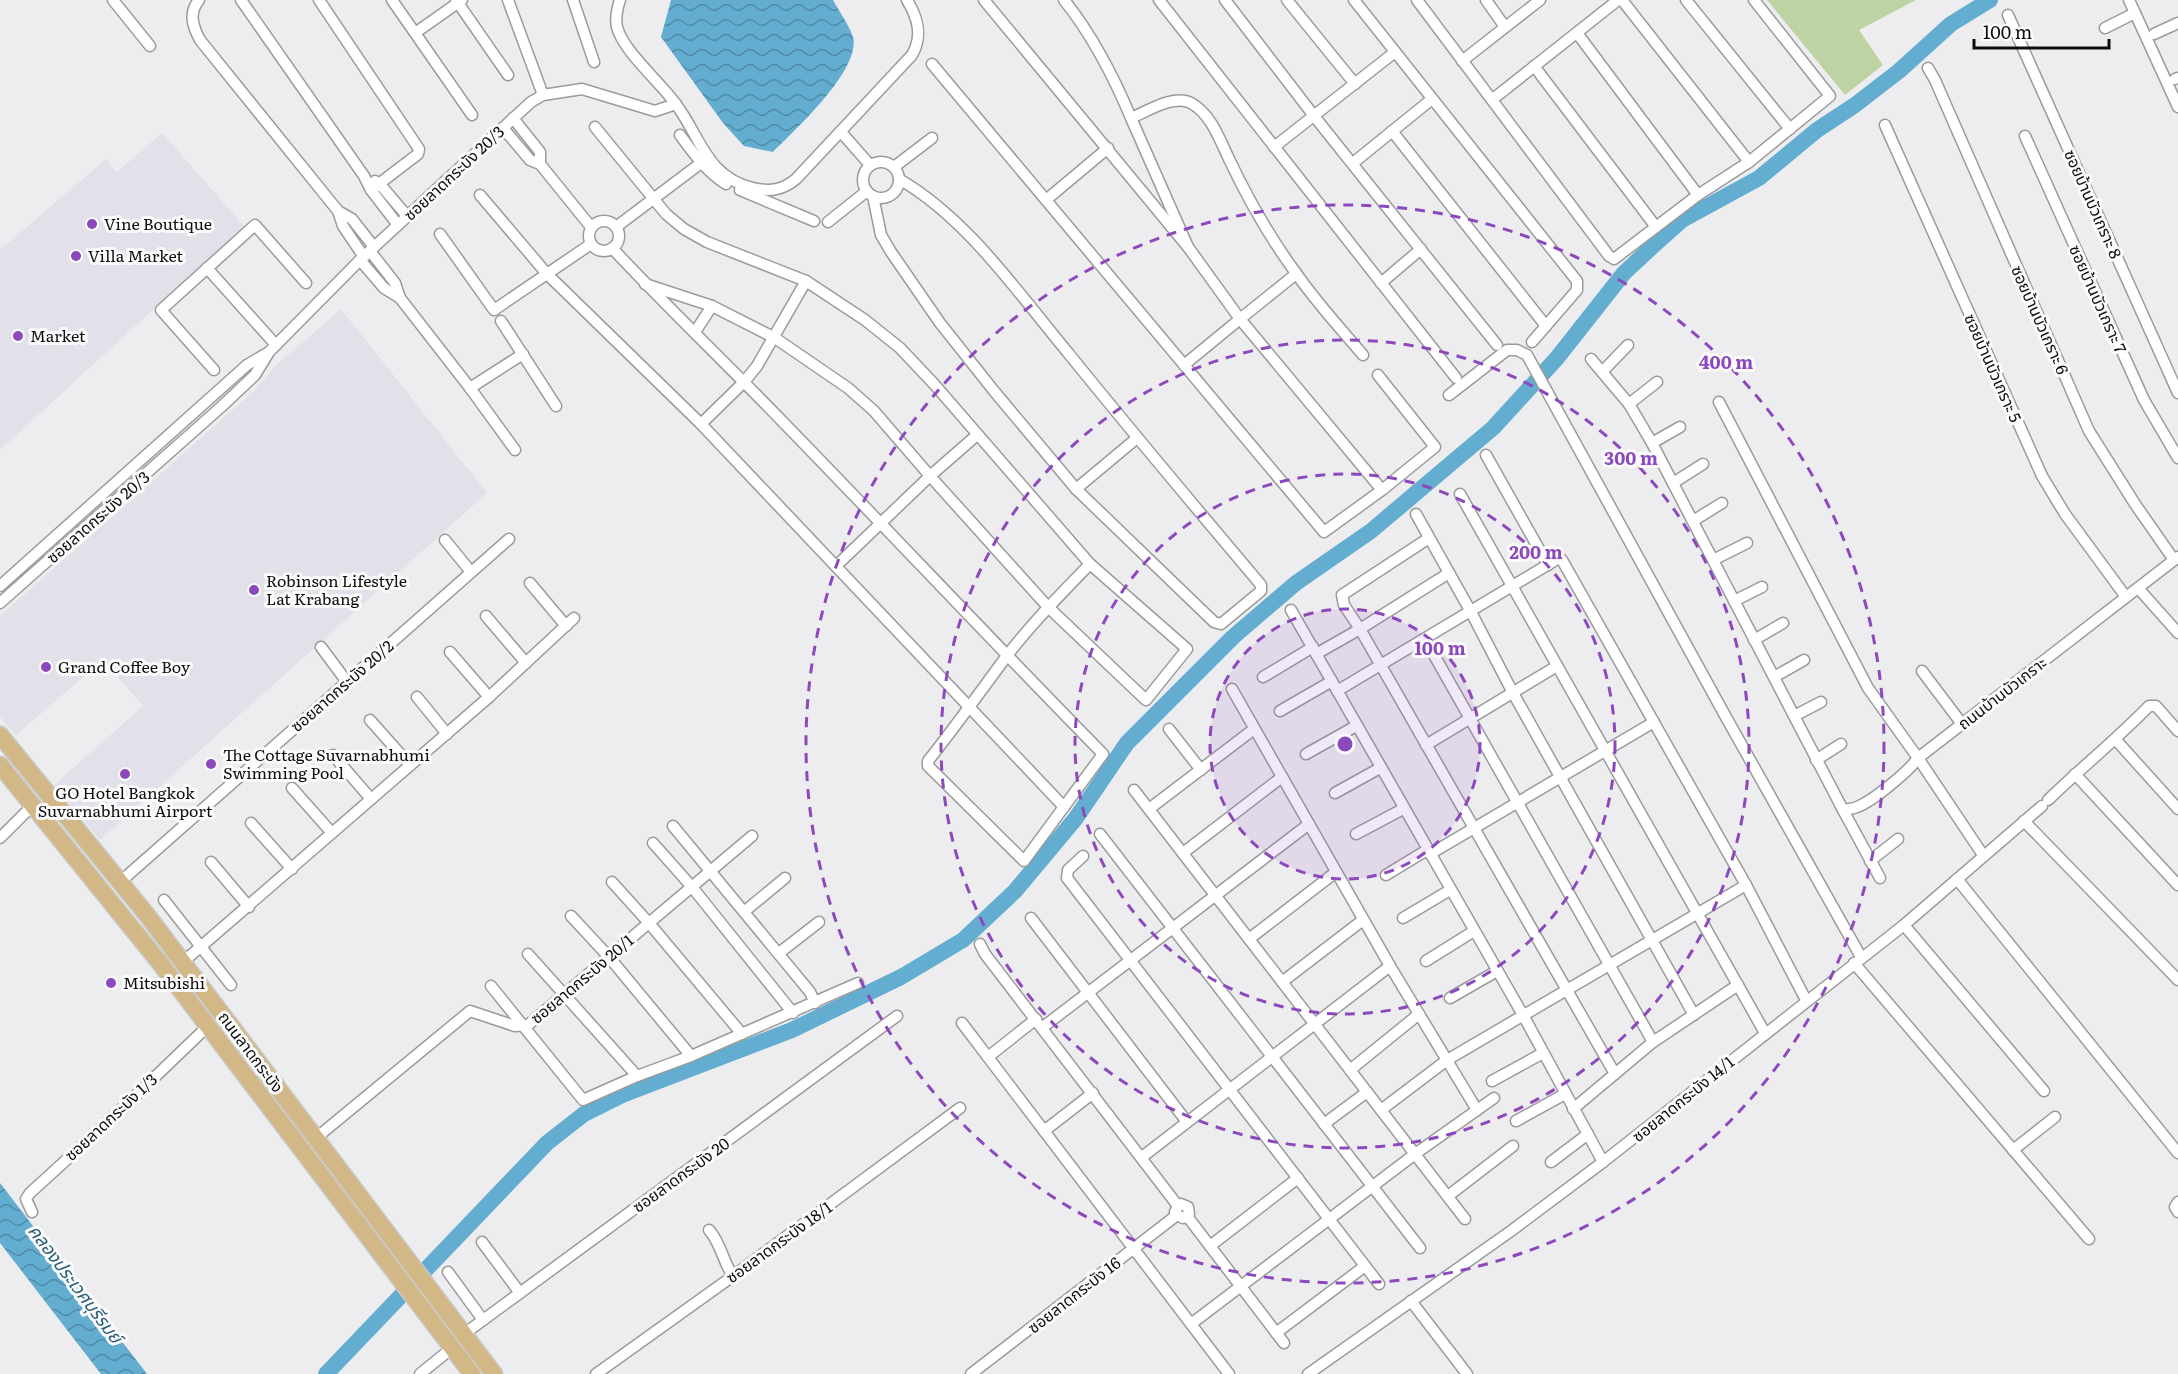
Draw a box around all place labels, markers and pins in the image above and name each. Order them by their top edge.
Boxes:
place label: Vine Boutique [104,211,212,235]
marker: Vine Boutique [85,217,99,231]
place label: Villa Market [88,243,184,267]
marker: Villa Market [69,249,83,263]
place label: Market [30,323,86,347]
marker: Market [11,329,25,343]
place label: Robinson Lifestyle Lat Krabang [266,568,407,610]
marker: Robinson Lifestyle Lat Krabang [247,583,261,597]
place label: Grand Coffee Boy [58,654,191,678]
marker: Grand Coffee Boy [39,660,53,674]
centre of rings [1335,734,1355,754]
place label: The Cottage Suvarnabhumi Swimming Pool [223,742,430,784]
marker: The Cottage Suvarnabhumi Swimming Pool [204,757,218,771]
marker: GO Hotel Bangkok Suvarnabhumi Airport [118,767,132,781]
place label: GO Hotel Bangkok Suvarnabhumi Airport [38,780,213,822]
place label: Mitsubishi [123,970,205,994]
marker: Mitsubishi [104,976,118,990]

